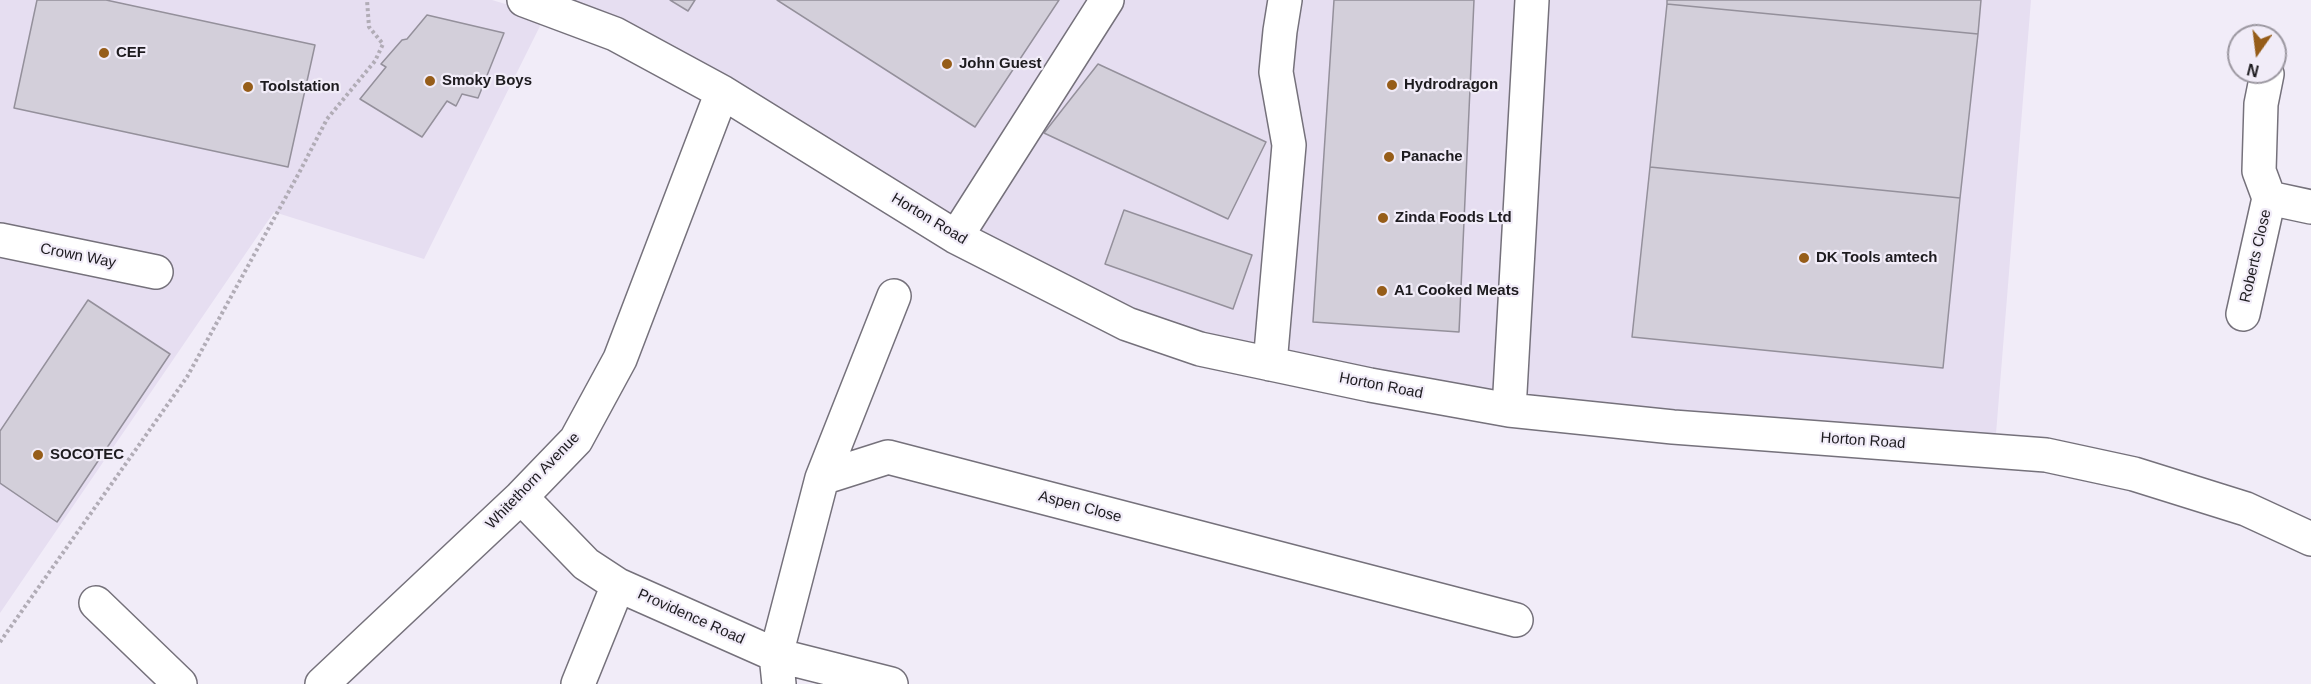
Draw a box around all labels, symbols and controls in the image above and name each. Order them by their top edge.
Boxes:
north arrow [2227,24,2287,84]
place label: CEF [116,44,146,62]
marker: CEF [97,46,111,60]
place label: John Guest [959,55,1042,73]
marker: John Guest [940,57,954,71]
text: N [2245,60,2261,80]
place label: Smoky Boys [442,72,532,90]
marker: Smoky Boys [423,74,437,88]
place label: Hydrodragon [1404,76,1498,94]
place label: Toolstation [260,78,340,96]
marker: Hydrodragon [1385,78,1399,92]
marker: Toolstation [241,80,255,94]
place label: Panache [1401,148,1463,166]
marker: Panache [1382,150,1396,164]
street label: Horton Road [888,189,970,249]
street label: Roberts Close [2237,208,2275,304]
place label: Zinda Foods Ltd [1395,209,1512,227]
marker: Zinda Foods Ltd [1376,211,1390,225]
street label: Crown Way [39,240,117,272]
place label: DK Tools amtech [1816,249,1937,267]
marker: DK Tools amtech [1797,251,1811,265]
place label: A1 Cooked Meats [1394,282,1519,300]
marker: A1 Cooked Meats [1375,284,1389,298]
street label: Horton Road [1338,369,1424,403]
street label: Whitethorn Avenue [482,429,584,533]
street label: Horton Road [1820,429,1906,453]
place label: SOCOTEC [50,446,124,464]
marker: SOCOTEC [31,448,45,462]
street label: Aspen Close [1037,487,1123,527]
street label: Providence Road [635,585,747,649]

